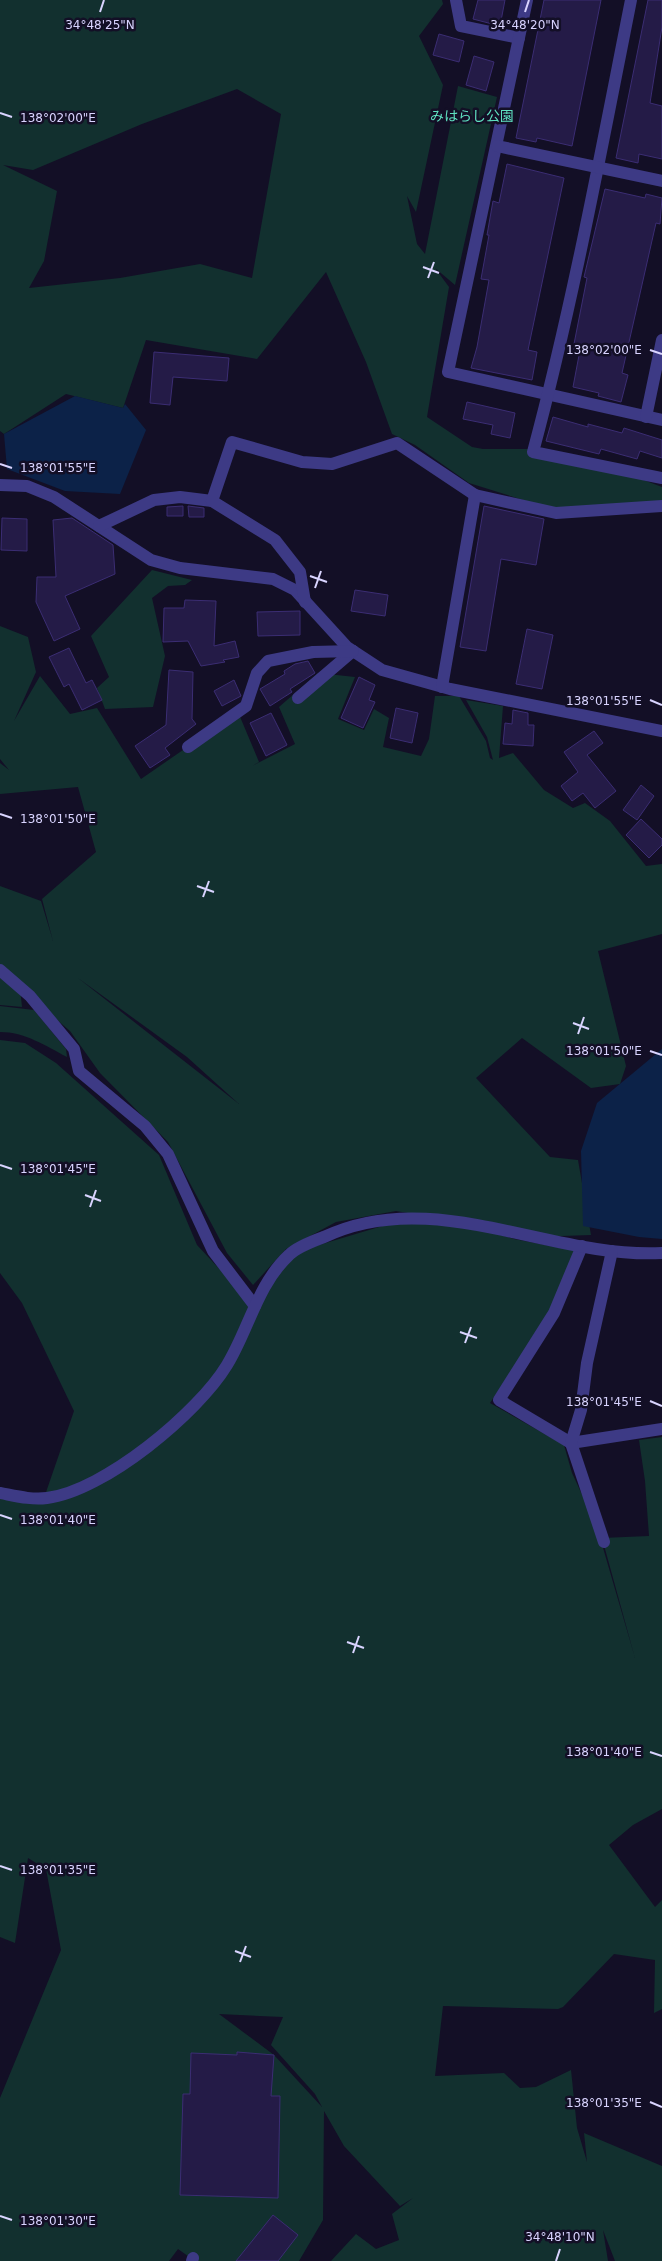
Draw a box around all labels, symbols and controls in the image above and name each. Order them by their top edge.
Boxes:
text: 34°48'25"N [65,18,135,32]
text: 34°48'20"N [490,18,560,32]
park label: みはらし公園 [430,108,514,124]
text: 138°02'00"E [20,111,96,125]
text: 138°02'00"E [566,343,642,357]
text: 138°01'55"E [20,461,96,475]
text: 138°01'55"E [566,694,642,708]
text: 138°01'50"E [20,812,96,826]
text: 138°01'50"E [566,1044,642,1058]
text: 138°01'45"E [20,1162,96,1176]
text: 138°01'45"E [566,1395,642,1409]
text: 138°01'40"E [20,1513,96,1527]
text: 138°01'40"E [566,1745,642,1759]
text: 138°01'35"E [20,1863,96,1877]
text: 138°01'35"E [566,2096,642,2110]
text: 138°01'30"E [20,2214,96,2228]
text: 34°48'10"N [525,2230,595,2244]

